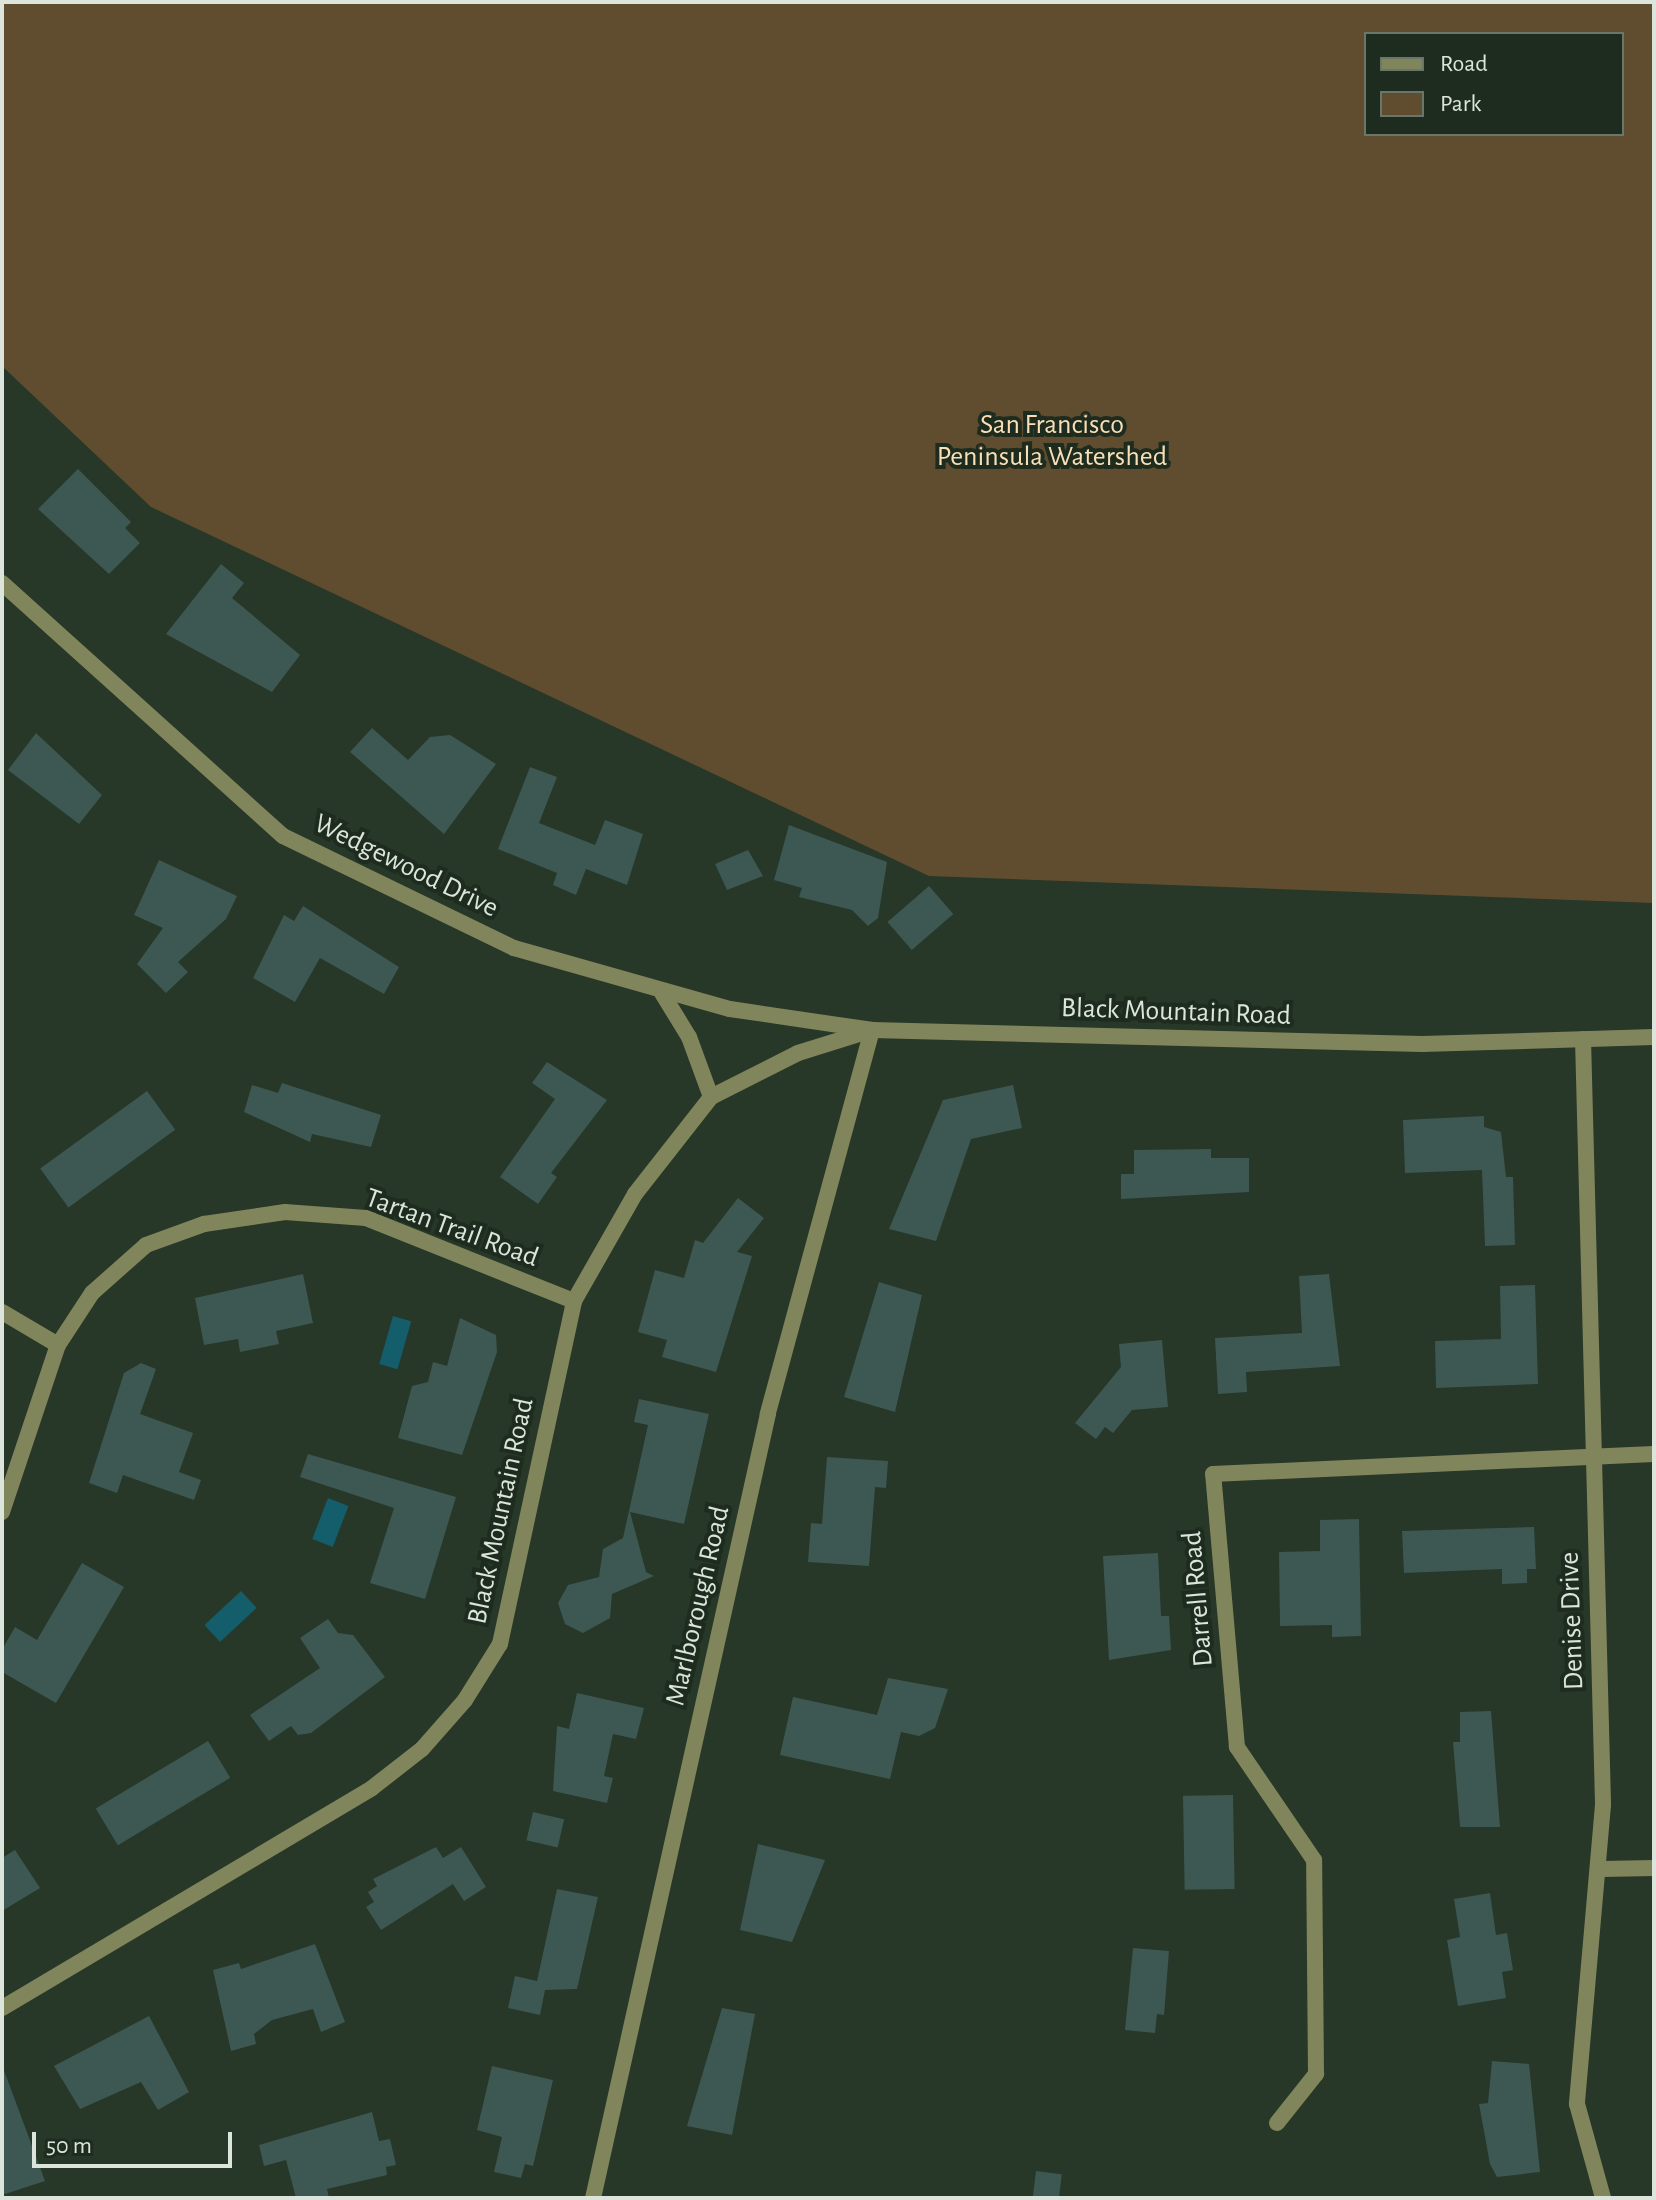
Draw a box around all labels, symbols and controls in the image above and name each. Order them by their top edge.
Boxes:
legend [1364,32,1624,136]
text: Road [1440,52,1488,76]
text: Park [1440,92,1481,116]
park label: San Francisco Peninsula Watershed [937,408,1167,474]
street label: Wedgewood Drive [308,807,504,925]
street label: Black Mountain Road [1060,991,1292,1033]
street label: Tartan Trail Road [361,1181,543,1275]
street label: Black Mountain Road [461,1395,541,1627]
street label: Marlborough Road [659,1503,737,1709]
street label: Darrell Road [1175,1530,1221,1668]
street label: Denise Drive [1553,1551,1591,1691]
scale bar [36,2116,236,2166]
text: 50 m [46,2134,92,2158]

